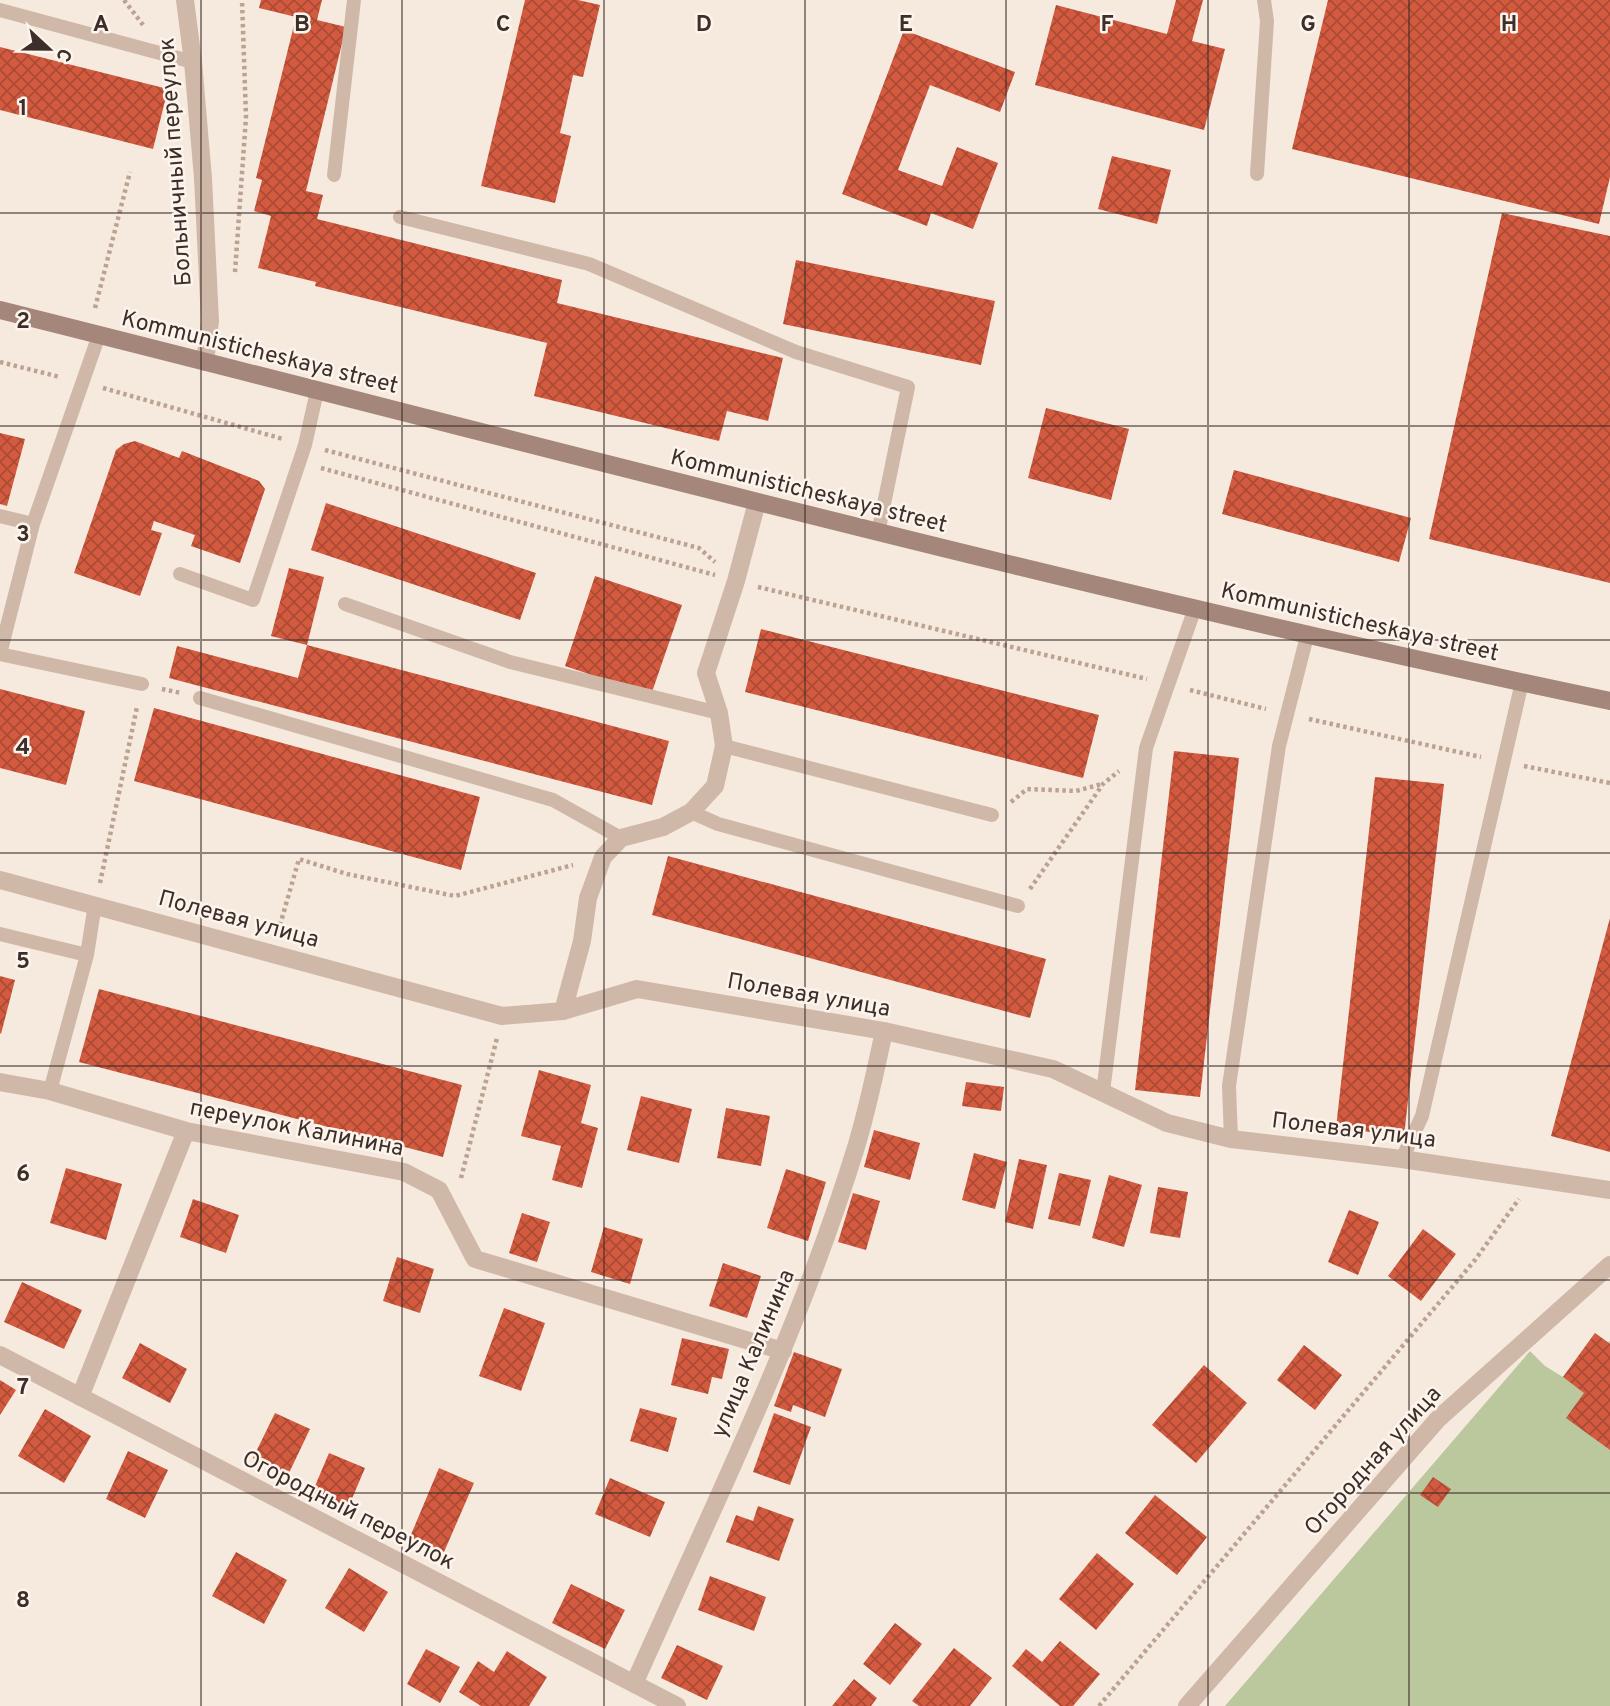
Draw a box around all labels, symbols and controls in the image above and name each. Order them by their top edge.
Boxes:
text: A [93,11,109,40]
text: B [294,11,310,40]
text: C [496,11,510,40]
text: D [696,11,712,40]
text: E [899,11,913,40]
text: F [1100,11,1114,40]
text: G [1300,11,1316,40]
text: H [1501,11,1517,40]
north arrow [14,14,84,84]
street label: Больничный переулок [153,36,200,287]
text: С [50,44,76,65]
text: 1 [18,95,28,124]
street label: Kommunisticheskaya street [118,305,401,402]
text: 2 [16,308,30,337]
street label: Kommunisticheskaya street [667,444,950,541]
text: 3 [16,521,30,550]
street label: Kommunisticheskaya street [1218,577,1501,670]
text: 4 [16,734,30,763]
street label: Полевая улица [155,885,322,956]
text: 5 [16,948,30,977]
street label: Полевая улица [725,968,892,1025]
street label: переулок Калинина [187,1094,406,1164]
street label: Полевая улица [1270,1107,1437,1156]
text: 6 [16,1161,30,1190]
street label: улица Калинина [706,1265,803,1442]
text: 7 [17,1374,29,1403]
street label: Огородная улица [1299,1381,1449,1543]
street label: Огородный переулок [236,1445,459,1578]
text: 8 [16,1587,30,1616]

